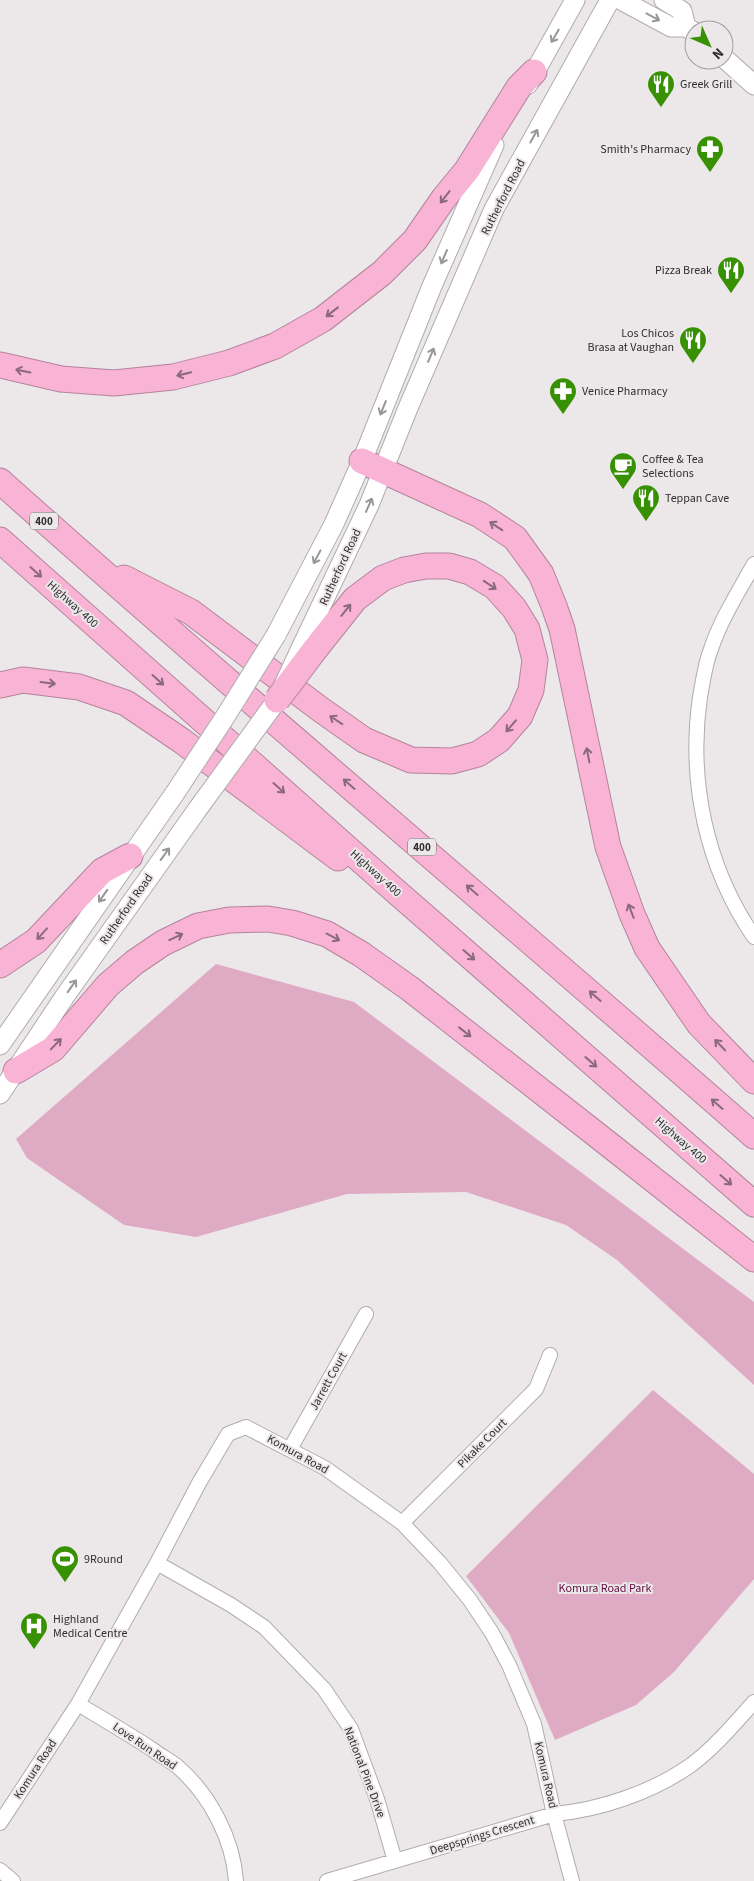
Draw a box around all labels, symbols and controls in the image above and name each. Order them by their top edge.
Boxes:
one-way arrow [645,12,660,22]
north arrow [684,20,734,70]
one-way arrow [549,29,559,43]
text: N [707,43,728,64]
restaurant icon: Greek Grill [646,69,676,108]
place label: Greek Grill [680,76,732,93]
one-way arrow [530,129,539,144]
pharmacy icon: Smith's Pharmacy [695,134,725,173]
place label: Smith's Pharmacy [600,141,691,158]
street label: Rutherford Road [477,156,530,238]
one-way arrow [440,190,451,203]
one-way arrow [439,250,448,265]
restaurant icon: Pizza Break [716,255,746,294]
place label: Pizza Break [655,262,712,279]
one-way arrow [325,307,339,317]
place label: Los Chicos Brasa at Vaughan [588,325,674,356]
restaurant icon: Los Chicos Brasa at Vaughan [678,325,708,364]
one-way arrow [426,348,436,363]
one-way arrow [15,366,31,375]
one-way arrow [176,370,192,379]
pharmacy icon: Venice Pharmacy [548,376,578,415]
place label: Venice Pharmacy [582,383,668,400]
one-way arrow [378,400,387,415]
cafe icon: Coffee & Tea Selections [608,451,638,490]
place label: Coffee & Tea Selections [642,451,704,482]
restaurant icon: Teppan Cave [631,483,661,522]
place label: Teppan Cave [665,490,729,507]
one-way arrow [364,498,374,513]
road number: 400 [30,512,58,530]
one-way arrow [490,521,504,531]
street label: Rutherford Road [315,526,366,608]
one-way arrow [312,549,322,564]
one-way arrow [30,566,43,578]
street label: Highway 400 [43,577,102,632]
one-way arrow [483,579,497,590]
one-way arrow [341,604,352,617]
one-way arrow [151,674,164,686]
one-way arrow [40,678,56,688]
one-way arrow [329,715,343,725]
one-way arrow [505,720,517,733]
one-way arrow [583,747,592,763]
one-way arrow [343,779,356,790]
one-way arrow [273,782,286,794]
road number: 400 [408,839,436,856]
street label: Highway 400 [346,846,405,901]
one-way arrow [160,848,171,861]
street label: Rutherford Road [96,870,157,948]
one-way arrow [466,885,479,896]
one-way arrow [98,889,108,903]
one-way arrow [626,904,635,919]
one-way arrow [36,927,48,940]
one-way arrow [168,931,183,941]
one-way arrow [325,933,339,943]
one-way arrow [462,949,475,960]
one-way arrow [67,980,77,994]
one-way arrow [589,991,602,1002]
one-way arrow [458,1026,471,1037]
one-way arrow [50,1038,62,1051]
one-way arrow [714,1039,726,1052]
one-way arrow [584,1056,597,1067]
one-way arrow [711,1098,724,1109]
street label: Highway 400 [651,1113,710,1168]
one-way arrow [720,1174,733,1186]
street label: Jarrett Court [305,1349,351,1413]
street label: Pikake Court [454,1415,511,1472]
street label: Komura Road [264,1431,332,1478]
sports icon: 9Round [50,1544,80,1583]
place label: 9Round [84,1551,123,1568]
park label: Komura Road Park [559,1580,651,1597]
hospital icon: Highland Medical Centre [19,1611,49,1650]
place label: Highland Medical Centre [53,1611,128,1642]
street label: Love Run Road [109,1719,180,1774]
street label: National Pine Drive [339,1724,390,1820]
street label: Komura Road [10,1736,61,1802]
street label: Komura Road [530,1740,561,1810]
street label: Deepsprings Crescent [428,1811,536,1859]

